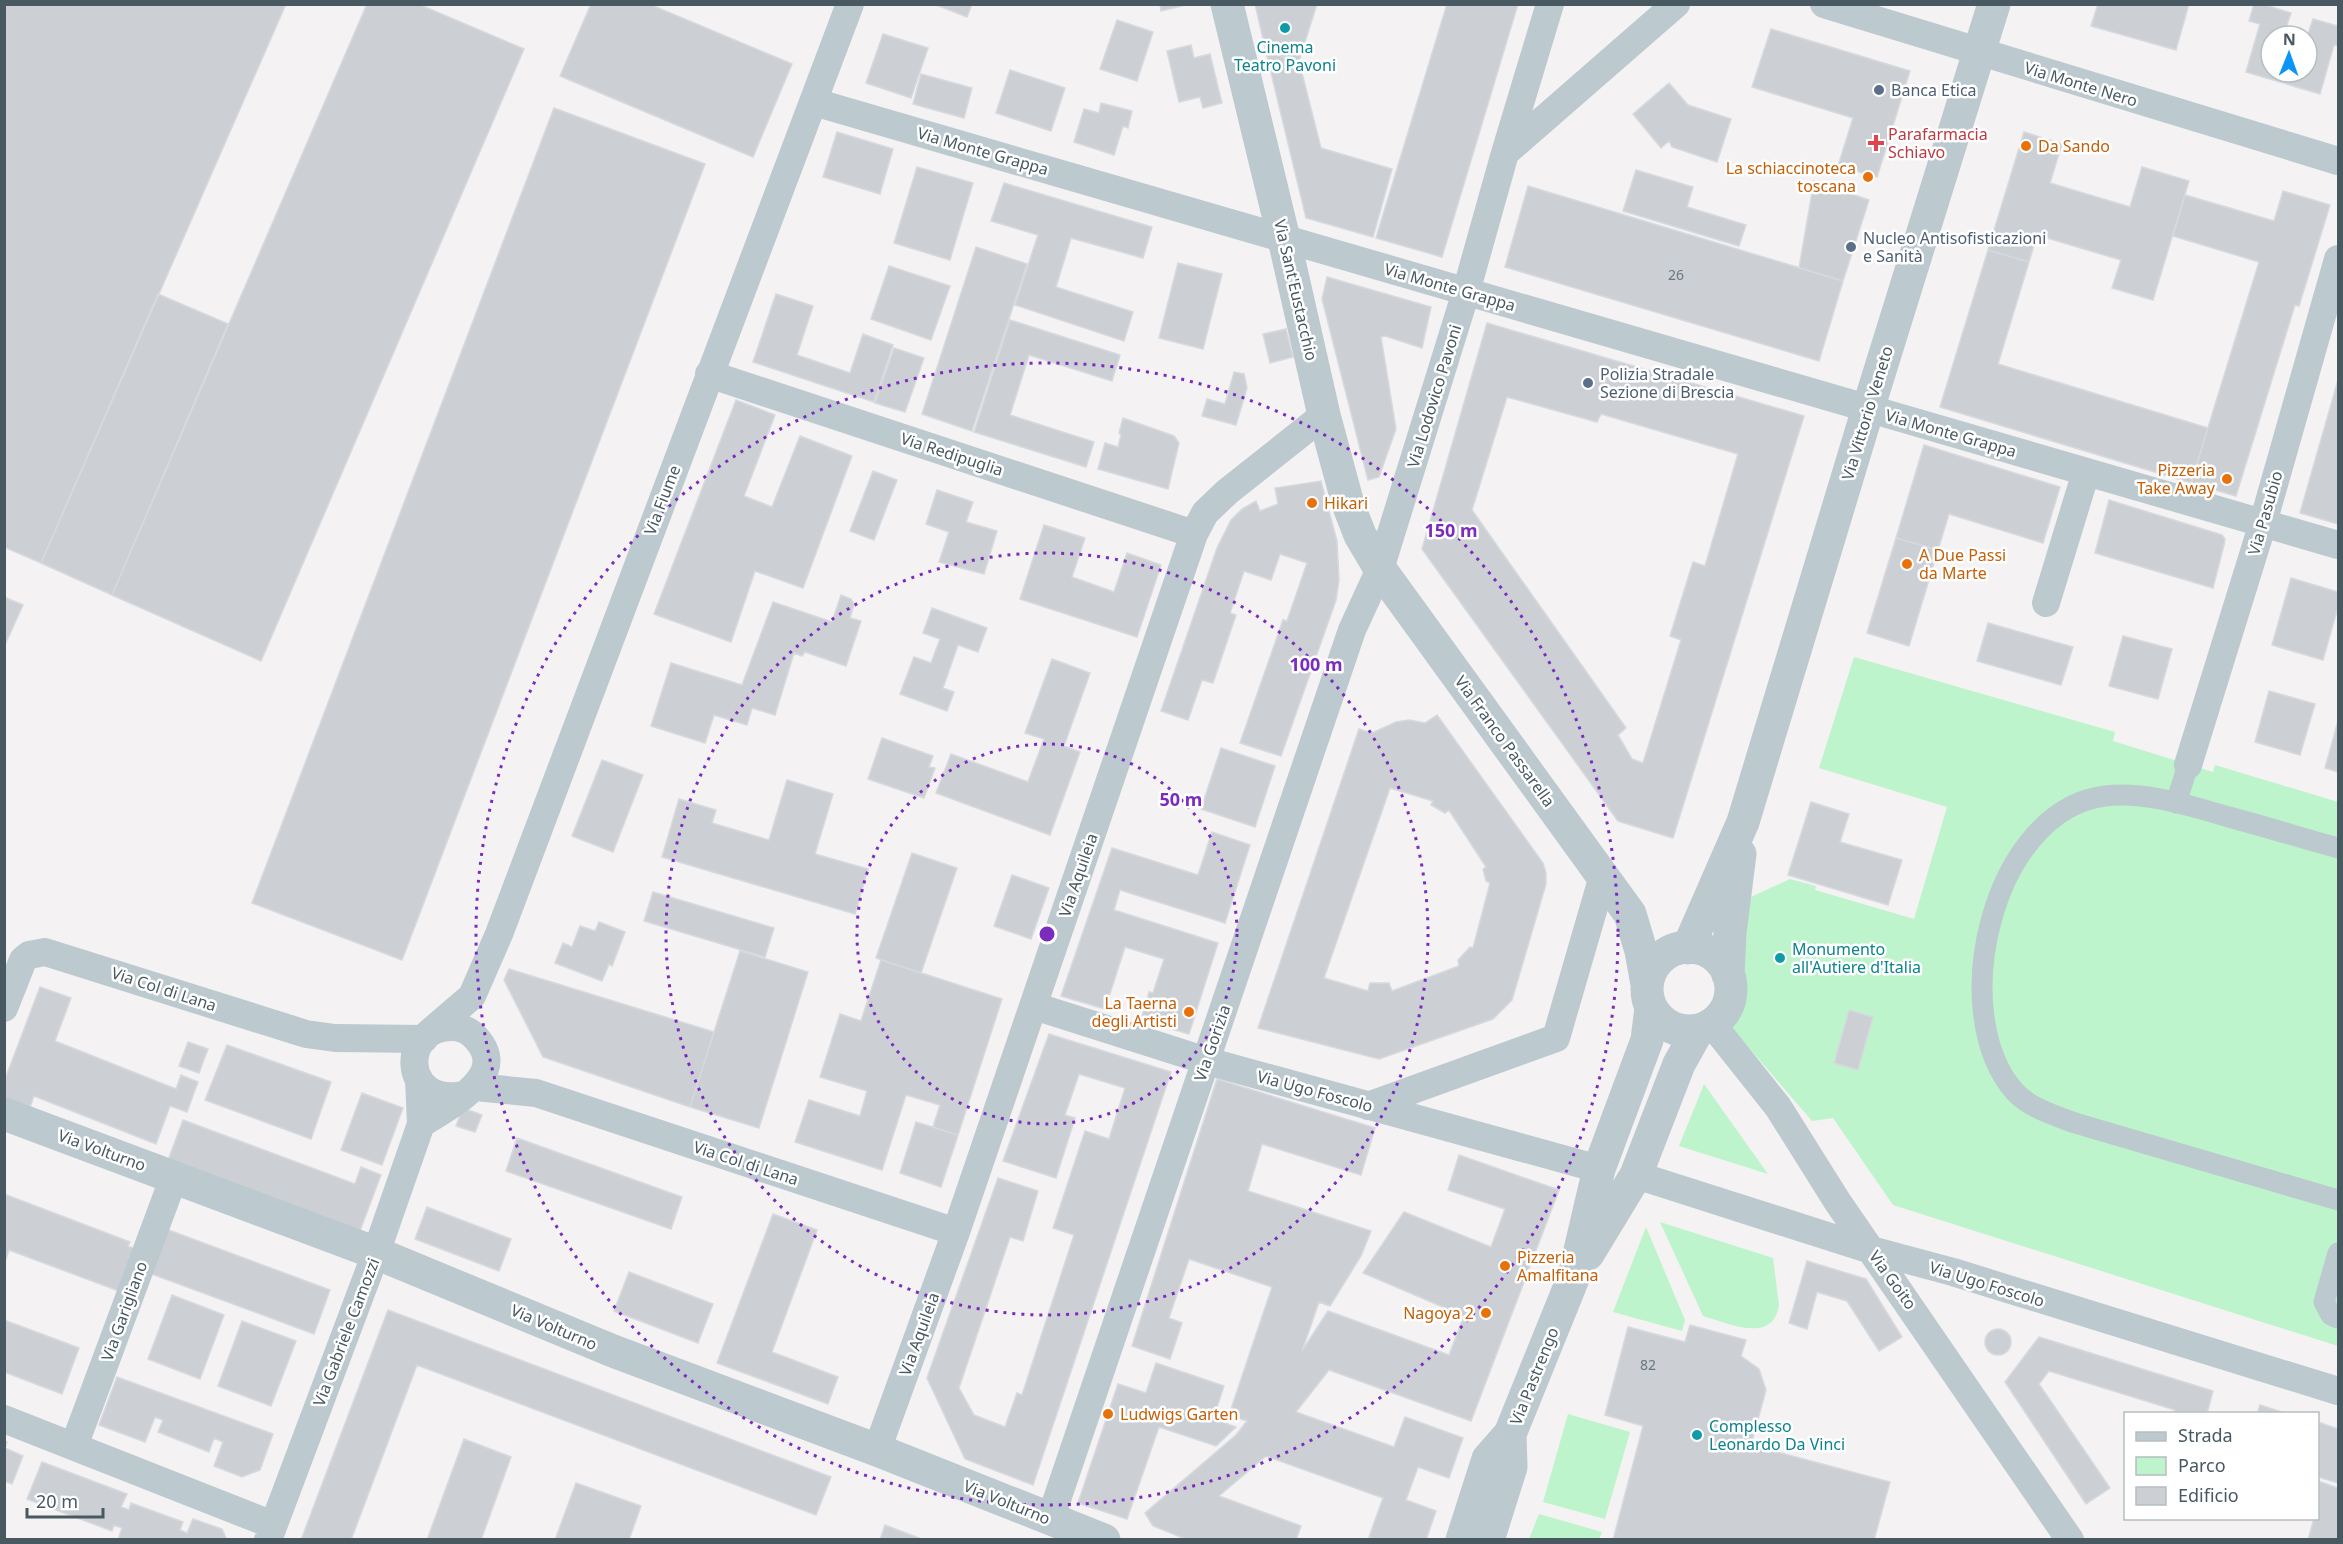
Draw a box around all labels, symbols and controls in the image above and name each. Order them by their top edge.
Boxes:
marker: Cinema Teatro Pavoni [1278,21,1292,35]
north arrow [2259,24,2319,84]
text: N [2283,28,2296,50]
place label: Cinema Teatro Pavoni [1234,36,1336,76]
street label: Via Monte Nero [2022,56,2140,112]
place label: Banca Etica [1891,79,1977,101]
marker: Banca Etica [1872,83,1886,97]
street label: Via Monte Grappa [915,122,1051,180]
place label: Parafarmacia Schiavo [1888,123,1988,163]
place label: Da Sando [2038,135,2110,157]
marker: Parafarmacia Schiavo [1869,136,1883,150]
marker: Da Sando [2019,139,2033,153]
place label: La schiaccinoteca toscana [1726,157,1856,197]
marker: La schiaccinoteca toscana [1861,170,1875,184]
street label: Via Sant'Eustacchio [1269,217,1323,363]
place label: Nucleo Antisofisticazioni e Sanità [1863,227,2046,267]
marker: Nucleo Antisofisticazioni e Sanità [1844,240,1858,254]
street label: Via Monte Grappa [1382,258,1518,316]
house number: 26 [1668,265,1684,284]
street label: Via Lodovico Pavoni [1402,322,1466,470]
street label: Via Vittorio Veneto [1836,343,1898,483]
place label: Polizia Stradale Sezione di Brescia [1600,363,1734,403]
marker: Polizia Stradale Sezione di Brescia [1581,376,1595,390]
street label: Via Monte Grappa [1883,404,2019,462]
street label: Via Redipuglia [898,427,1006,481]
place label: Pizzeria Take Away [2137,459,2216,499]
street label: Via Fiume [639,462,685,538]
street label: Via Pasubio [2242,468,2288,558]
marker: Pizzeria Take Away [2220,472,2234,486]
place label: Hikari [1324,492,1368,514]
marker: Hikari [1305,496,1319,510]
text: 150 m [1424,518,1478,542]
place label: A Due Passi da Marte [1919,544,2006,584]
marker: A Due Passi da Marte [1900,557,1914,571]
text: 100 m [1289,652,1343,676]
street label: Via Franco Passarella [1450,671,1560,811]
text: 50 m [1160,787,1202,811]
street label: Via Aquileia [1053,830,1103,920]
centre of rings [1037,924,1057,944]
place label: Monumento all'Autiere d'Italia [1792,938,1921,978]
marker: Monumento all'Autiere d'Italia [1773,951,1787,965]
street label: Via Col di Lana [109,962,219,1016]
place label: La Taerna degli Artisti [1092,992,1177,1032]
street label: Via Gorizia [1189,1002,1235,1084]
marker: La Taerna degli Artisti [1182,1005,1196,1019]
street label: Via Ugo Foscolo [1255,1065,1375,1117]
street label: Via Volturno [55,1124,149,1176]
street label: Via Col di Lana [691,1136,801,1190]
place label: Pizzeria Amalfitana [1517,1246,1599,1286]
street label: Via Goito [1864,1246,1922,1314]
street label: Via Gabriele Camozzi [308,1255,384,1409]
street label: Via Ugo Foscolo [1927,1256,2047,1312]
street label: Via Garigliano [96,1258,152,1364]
marker: Pizzeria Amalfitana [1498,1259,1512,1273]
street label: Via Aquileia [894,1289,944,1379]
street label: Via Volturno [507,1299,601,1355]
place label: Nagoya 2 [1403,1302,1474,1324]
marker: Nagoya 2 [1479,1306,1493,1320]
street label: Via Pastrengo [1504,1324,1564,1428]
house number: 82 [1640,1355,1656,1374]
place label: Ludwigs Garten [1120,1403,1238,1425]
marker: Ludwigs Garten [1101,1407,1115,1421]
legend [2124,1412,2319,1520]
place label: Complesso Leonardo Da Vinci [1709,1415,1845,1455]
text: Strada [2178,1423,2233,1447]
marker: Complesso Leonardo Da Vinci [1690,1428,1704,1442]
text: Parco [2178,1453,2226,1477]
street label: Via Volturno [960,1475,1054,1529]
scale bar [27,1481,104,1519]
text: Edificio [2178,1483,2239,1507]
text: 20 m [36,1489,78,1513]

